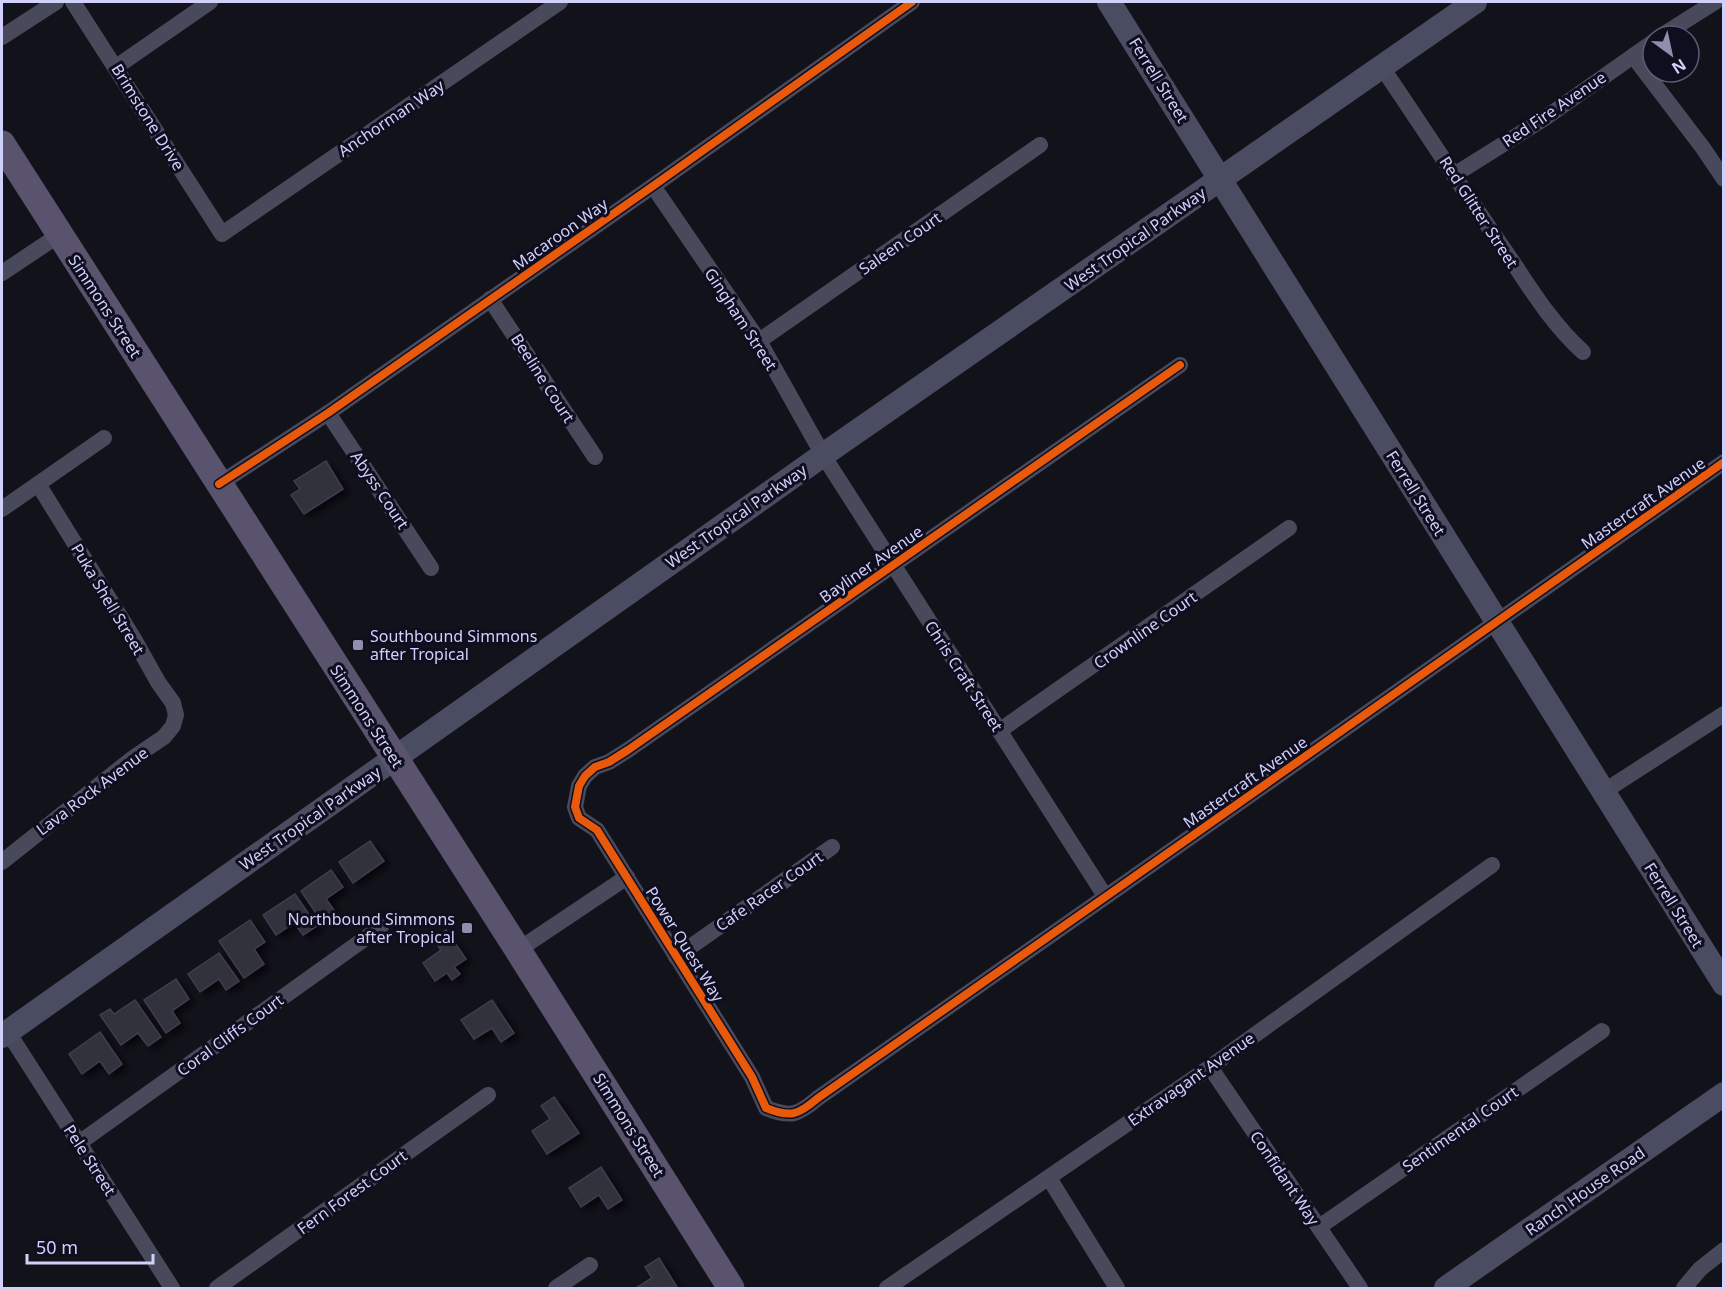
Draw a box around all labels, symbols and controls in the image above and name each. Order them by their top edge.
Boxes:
north arrow [1641,24,1701,84]
street label: Ferrell Street [1124,33,1194,127]
text: N [1668,54,1691,79]
street label: Brimstone Drive [106,59,190,175]
street label: Red Fire Avenue [1498,66,1610,152]
street label: Anchorman Way [334,74,449,162]
street label: Red Glitter Street [1435,152,1523,272]
street label: West Tropical Parkway [1060,181,1211,296]
street label: Macaroon Way [508,193,613,275]
street label: Saleen Court [854,206,946,280]
street label: Simmons Street [63,250,147,362]
street label: Gingham Street [700,263,783,375]
street label: Beeline Court [506,329,580,427]
street label: Ferrell Street [1381,446,1451,540]
street label: Abyss Court [346,447,414,533]
street label: Mastercraft Avenue [1577,452,1709,554]
street label: West Tropical Parkway [661,458,812,573]
street label: Bayliner Avenue [815,520,927,608]
street label: Puka Shell Street [66,539,150,659]
street label: Crownline Court [1089,586,1201,674]
street label: Chris Craft Street [920,616,1008,736]
place label: Southbound Simmons after Tropical [370,625,537,665]
marker: Southbound Simmons after Tropical [351,638,365,652]
street label: Simmons Street [325,660,409,772]
street label: Mastercraft Avenue [1179,731,1311,833]
street label: Lava Rock Avenue [32,742,152,840]
street label: West Tropical Parkway [235,760,386,875]
street label: Cafe Racer Court [711,846,827,936]
street label: Ferrell Street [1639,858,1709,952]
street label: Power Quest Way [641,882,730,1007]
place label: Northbound Simmons after Tropical [288,908,455,948]
marker: Northbound Simmons after Tropical [460,921,474,935]
street label: Coral Cliffs Court [172,989,288,1081]
street label: Extravagant Avenue [1123,1027,1259,1131]
street label: Simmons Street [588,1069,670,1181]
street label: Sentimental Court [1398,1081,1522,1177]
street label: Pele Street [59,1120,121,1200]
street label: Confidant Way [1245,1126,1325,1230]
street label: Ranch House Road [1521,1141,1649,1241]
street label: Fern Forest Court [293,1144,412,1239]
scale bar [27,1227,153,1265]
text: 50 m [36,1235,78,1259]

